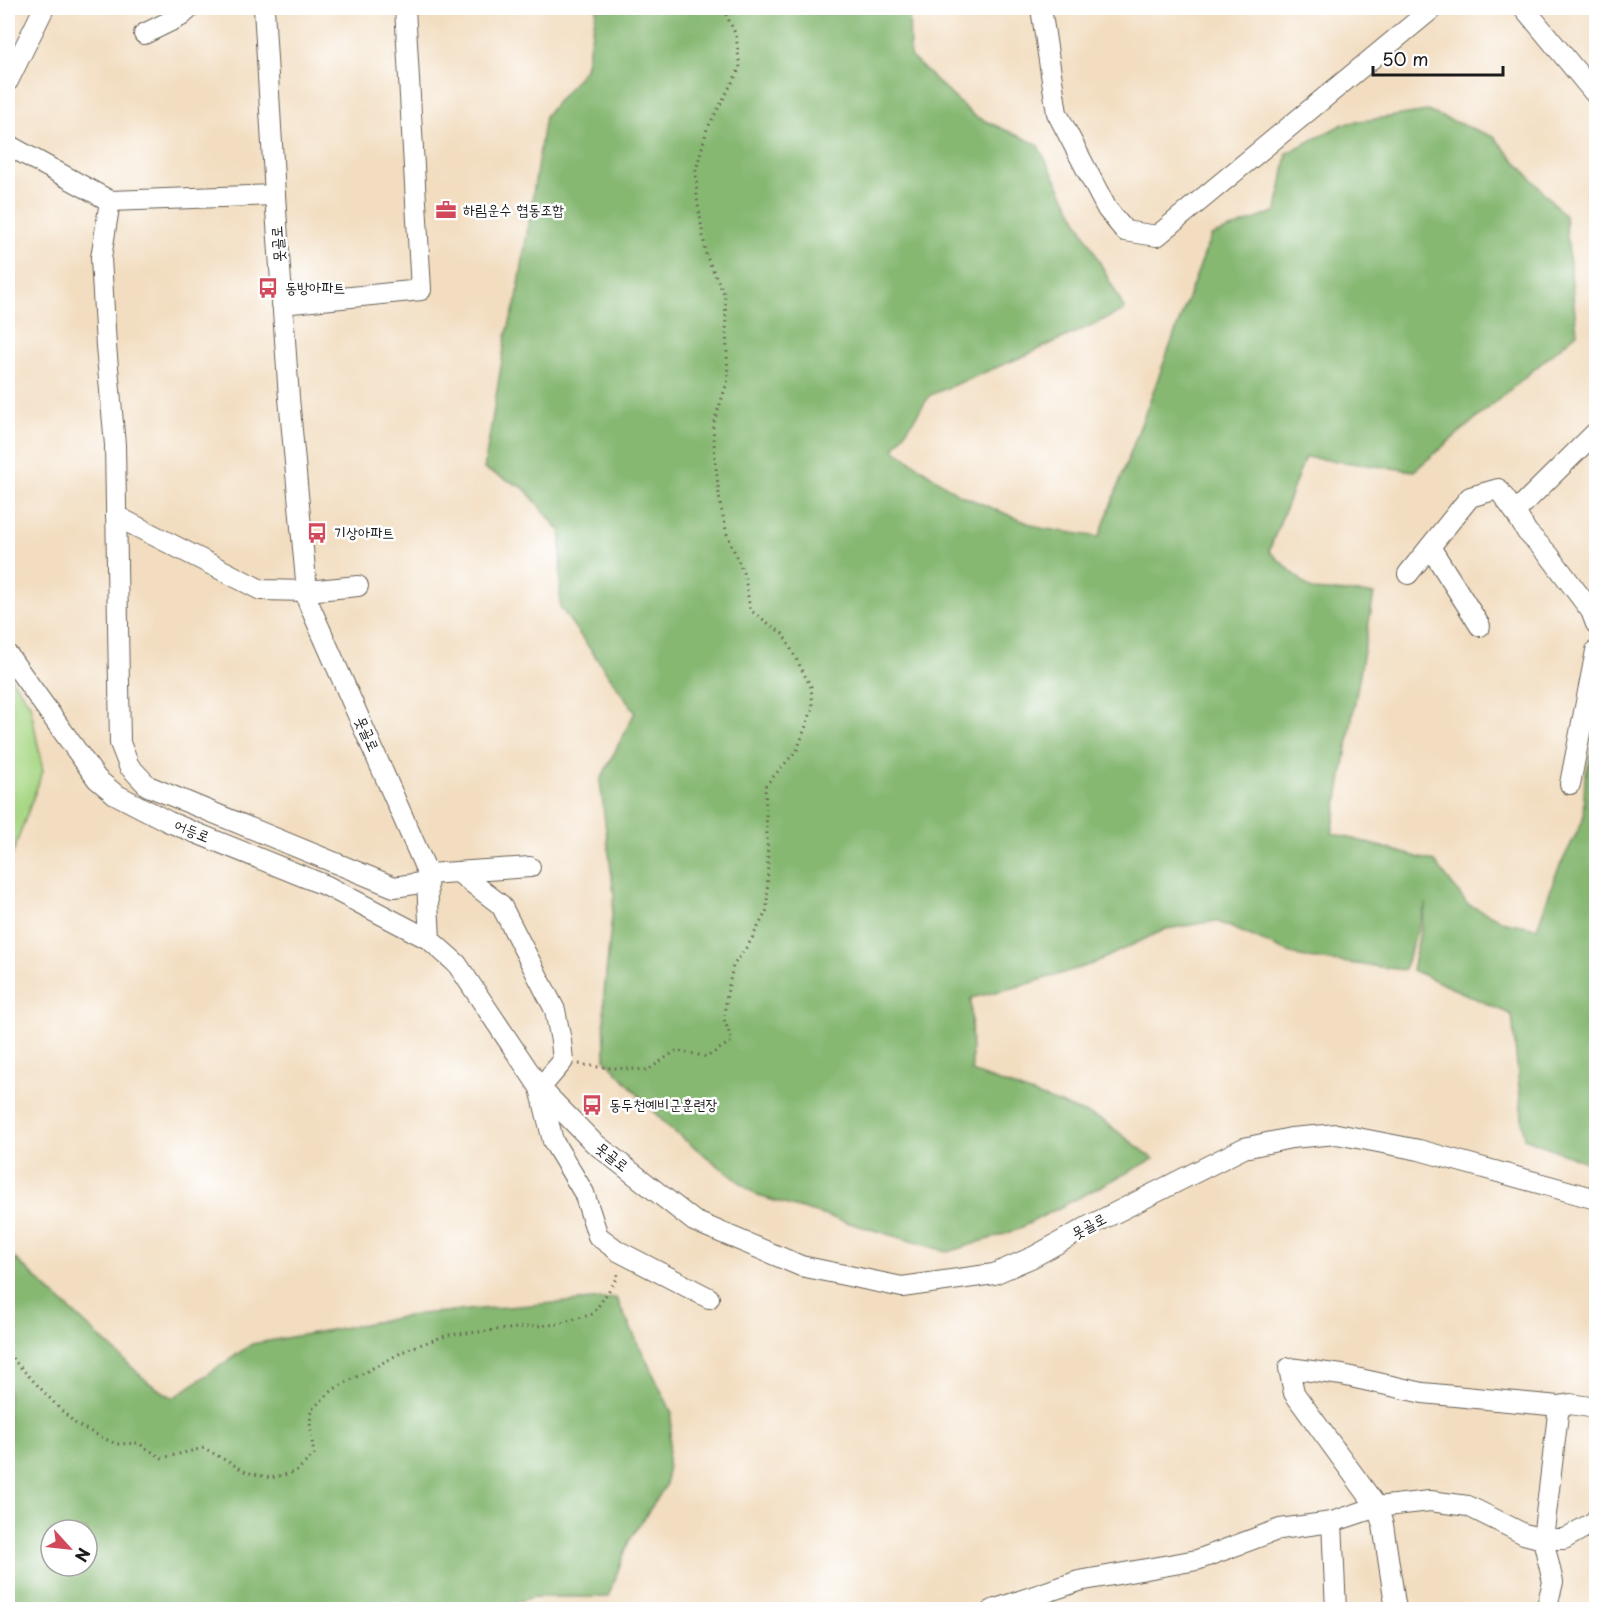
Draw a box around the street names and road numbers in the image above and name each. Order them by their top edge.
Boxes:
street label: 못골로 [264,225,289,263]
street label: 못골로 [350,712,386,755]
street label: 어등로 [171,812,214,847]
street label: 못골로 [592,1136,634,1176]
street label: 못골로 [1067,1206,1110,1243]

